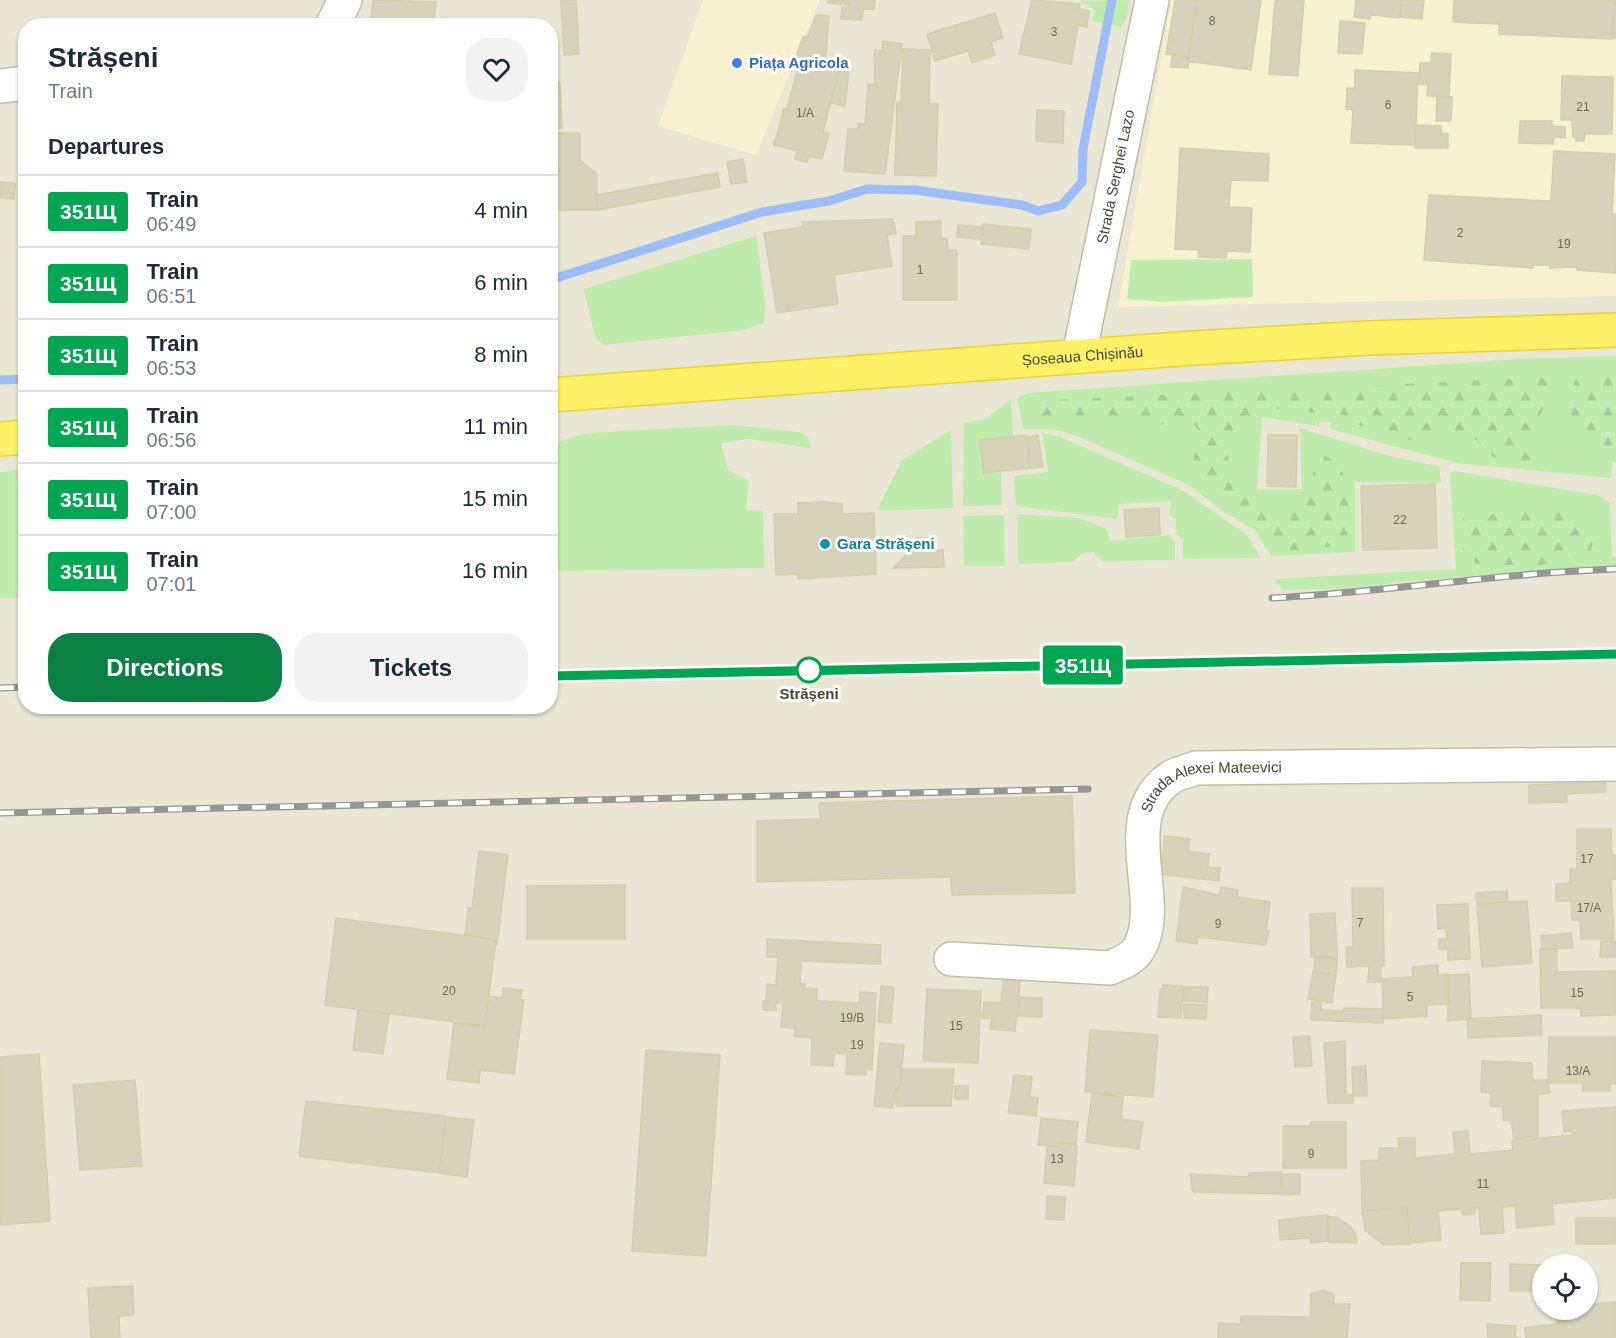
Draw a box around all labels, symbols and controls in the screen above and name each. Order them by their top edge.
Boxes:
house number: 8 [1209,14,1216,28]
house number: 3 [1051,25,1058,39]
button: heart [465,38,528,101]
text: Strășeni [48,42,159,73]
place label: Piața Agricola [749,54,849,71]
marker: Piața Agricola [730,56,744,70]
text: Train [48,80,93,102]
house number: 6 [1385,98,1392,112]
house number: 21 [1576,100,1590,114]
house number: 1/A [796,106,814,120]
street label: Strada Serghei Lazo [1093,108,1137,245]
text: Departures [48,134,164,159]
text: Train [146,187,199,212]
text: 4 min [474,198,528,223]
text: 351Щ [60,200,116,223]
text: 06:49 [146,213,197,235]
house number: 2 [1457,226,1464,240]
house number: 19 [1557,237,1571,251]
text: Train [146,259,199,284]
house number: 1 [917,263,924,277]
text: 6 min [474,270,528,295]
text: 351Щ [60,272,116,295]
text: 06:51 [146,285,197,307]
text: Train [146,331,199,356]
text: 8 min [474,342,528,367]
street label: Șoseaua Chișinău [1021,343,1144,369]
text: 351Щ [60,344,116,367]
text: 06:53 [146,357,197,379]
text: Train [146,403,199,428]
text: 11 min [464,414,528,439]
text: 351Щ [60,416,116,439]
text: 06:56 [146,429,197,451]
text: Train [146,475,199,500]
text: 15 min [462,486,528,511]
text: 351Щ [60,488,116,511]
text: 07:00 [146,501,197,523]
house number: 22 [1393,513,1407,527]
place label: Gara Strășeni [837,535,935,552]
marker: Gara Strășeni [818,537,832,551]
text: Train [146,547,199,572]
text: 16 min [462,558,528,583]
text: 351Щ [60,560,116,583]
text: 07:01 [146,573,197,595]
button: Directions [48,633,282,702]
button: Tickets [294,633,528,702]
line badge: 351Щ [1041,646,1125,684]
text: 351Щ [1055,654,1111,677]
marker: Strășeni [796,657,822,683]
place label: Strășeni [779,685,839,702]
street label: Strada Alexei Mateevici [1137,758,1282,815]
house number: 17 [1580,852,1594,866]
house number: 17/A [1577,901,1601,915]
house number: 7 [1357,916,1364,930]
house number: 9 [1215,917,1222,931]
house number: 20 [442,984,456,998]
house number: 15 [1570,986,1584,1000]
house number: 5 [1407,990,1414,1004]
house number: 19/B [840,1011,864,1025]
house number: 15 [949,1019,963,1033]
house number: 19 [850,1038,864,1052]
house number: 13/A [1566,1064,1590,1078]
house number: 9 [1308,1147,1315,1161]
house number: 13 [1050,1152,1064,1166]
house number: 11 [1477,1177,1490,1191]
map controls [1532,1254,1598,1320]
button: locate [1532,1254,1598,1320]

